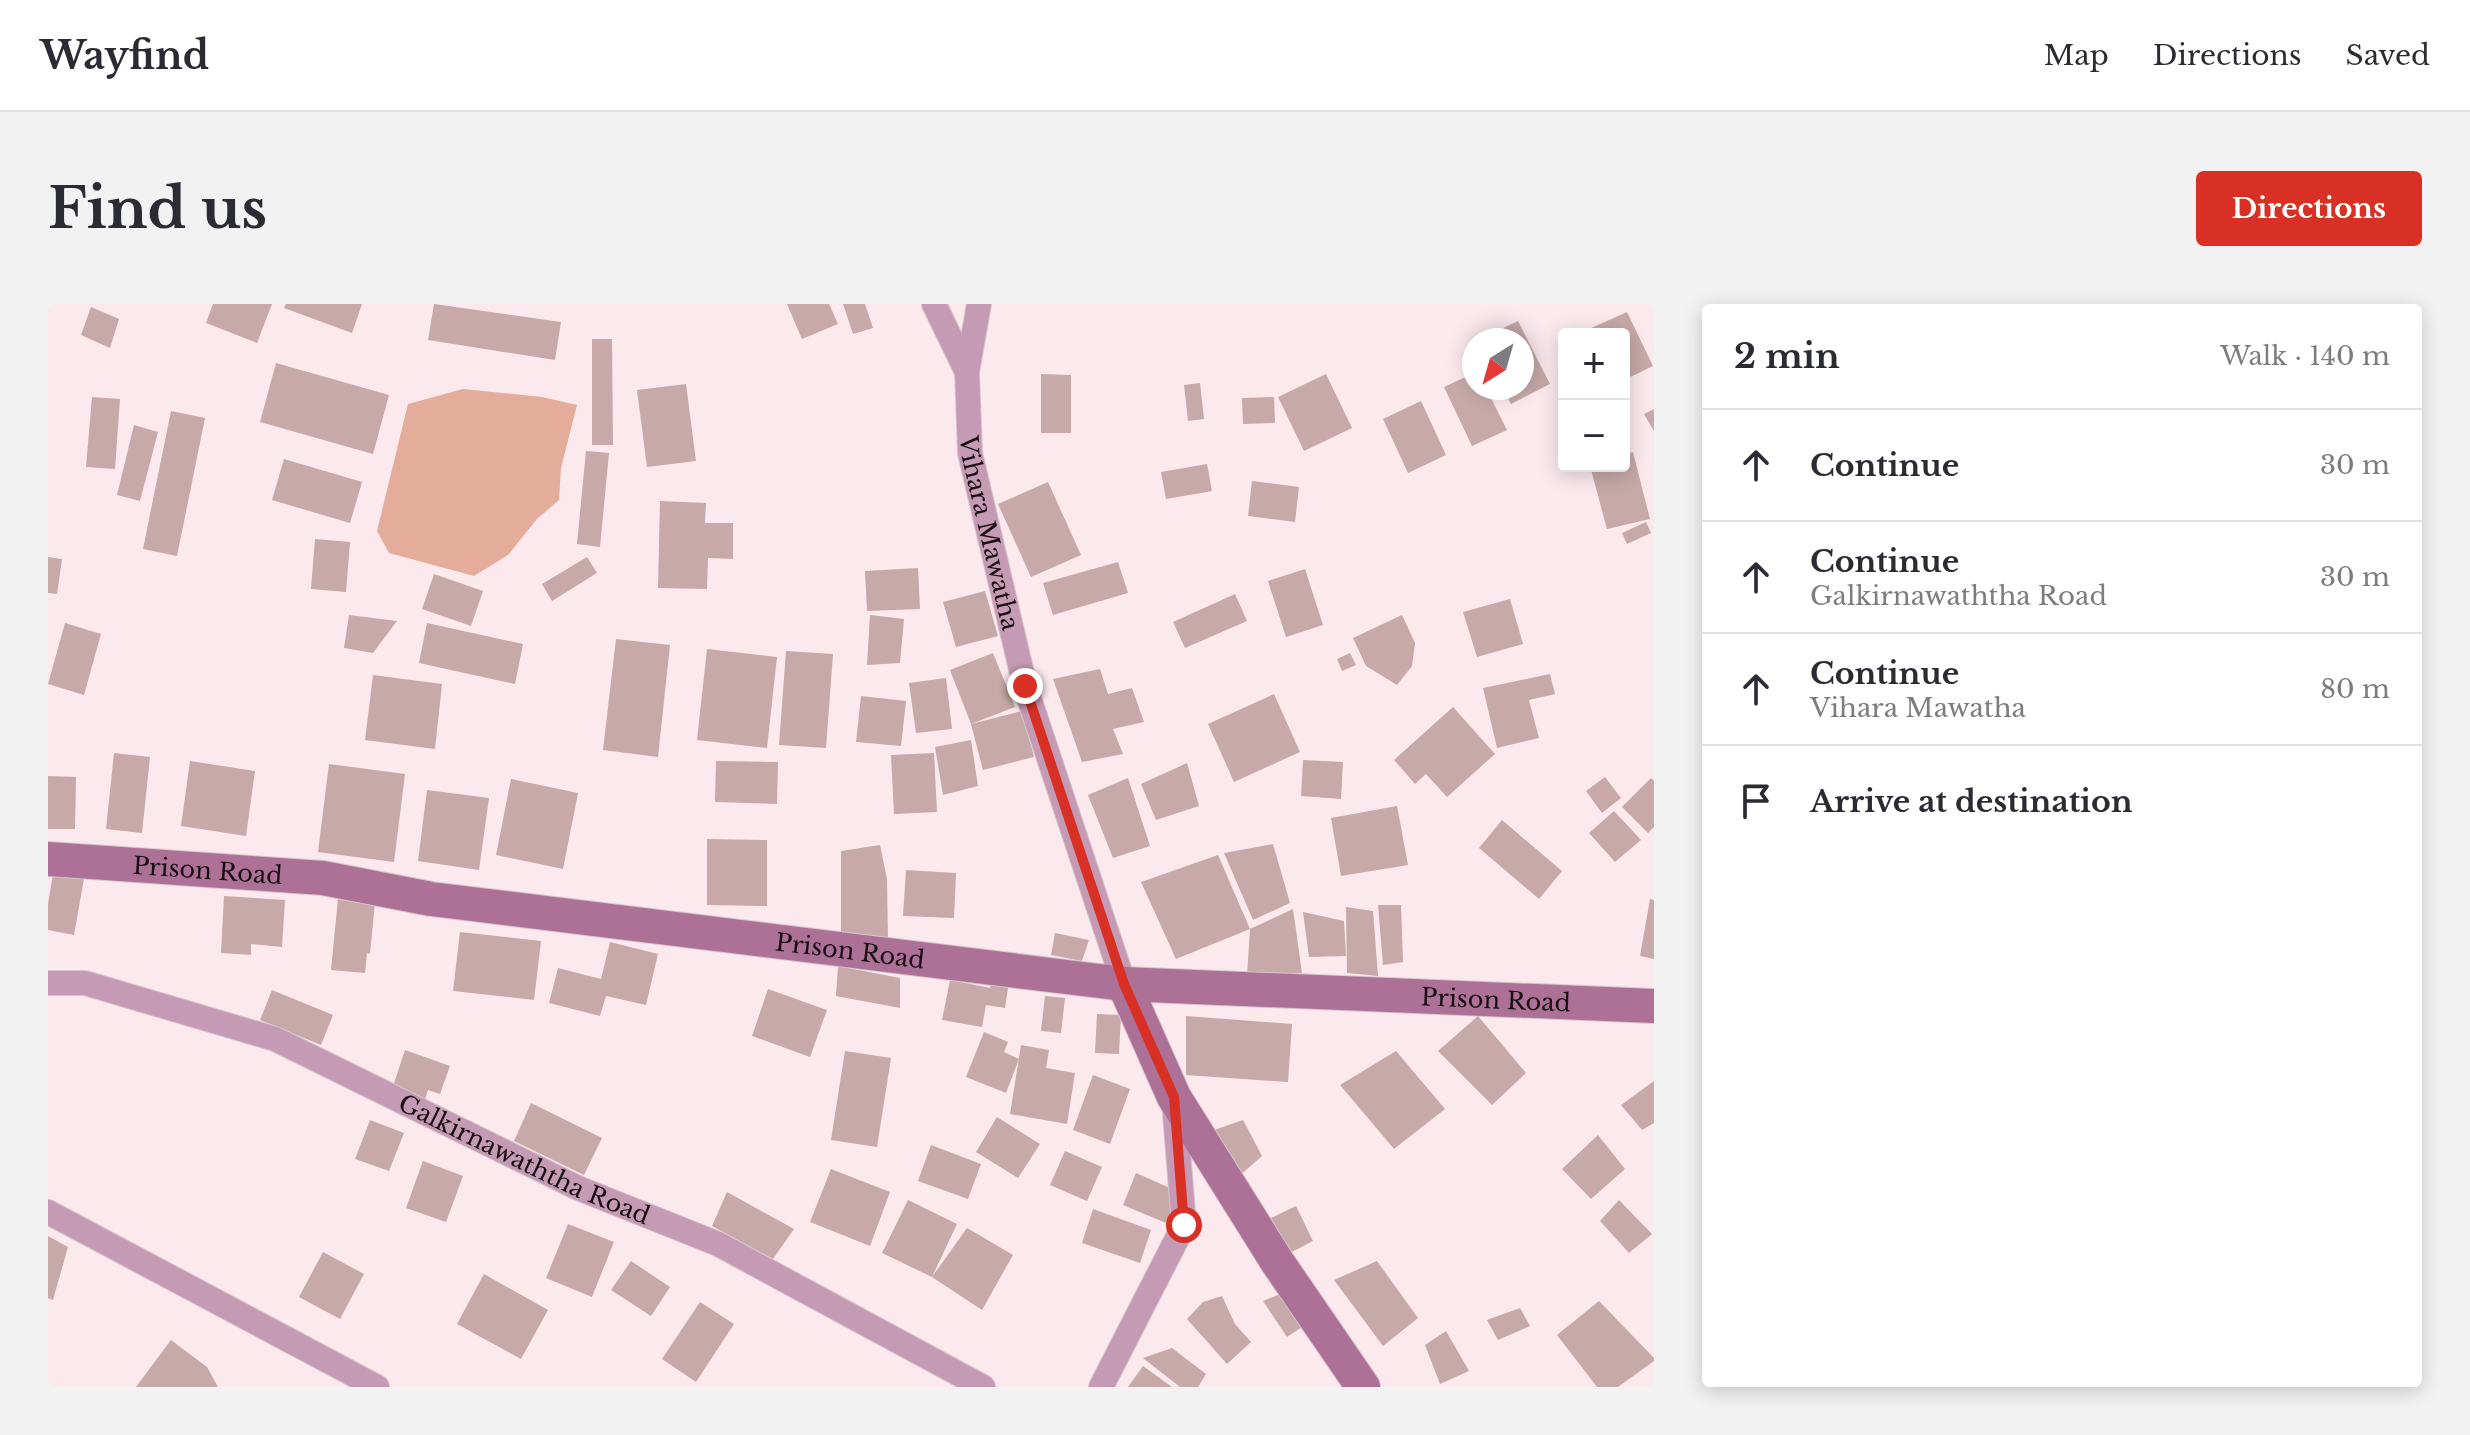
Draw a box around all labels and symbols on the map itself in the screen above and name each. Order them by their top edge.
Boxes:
north arrow [1462,328,1534,400]
street label: Vihara Mawatha [955,434,1026,634]
route end [1007,668,1043,704]
street label: Prison Road [132,850,283,890]
street label: Prison Road [774,927,926,974]
street label: Prison Road [1420,982,1571,1017]
street label: Galkirnawaththa Road [394,1088,654,1230]
route start [1166,1207,1202,1243]

